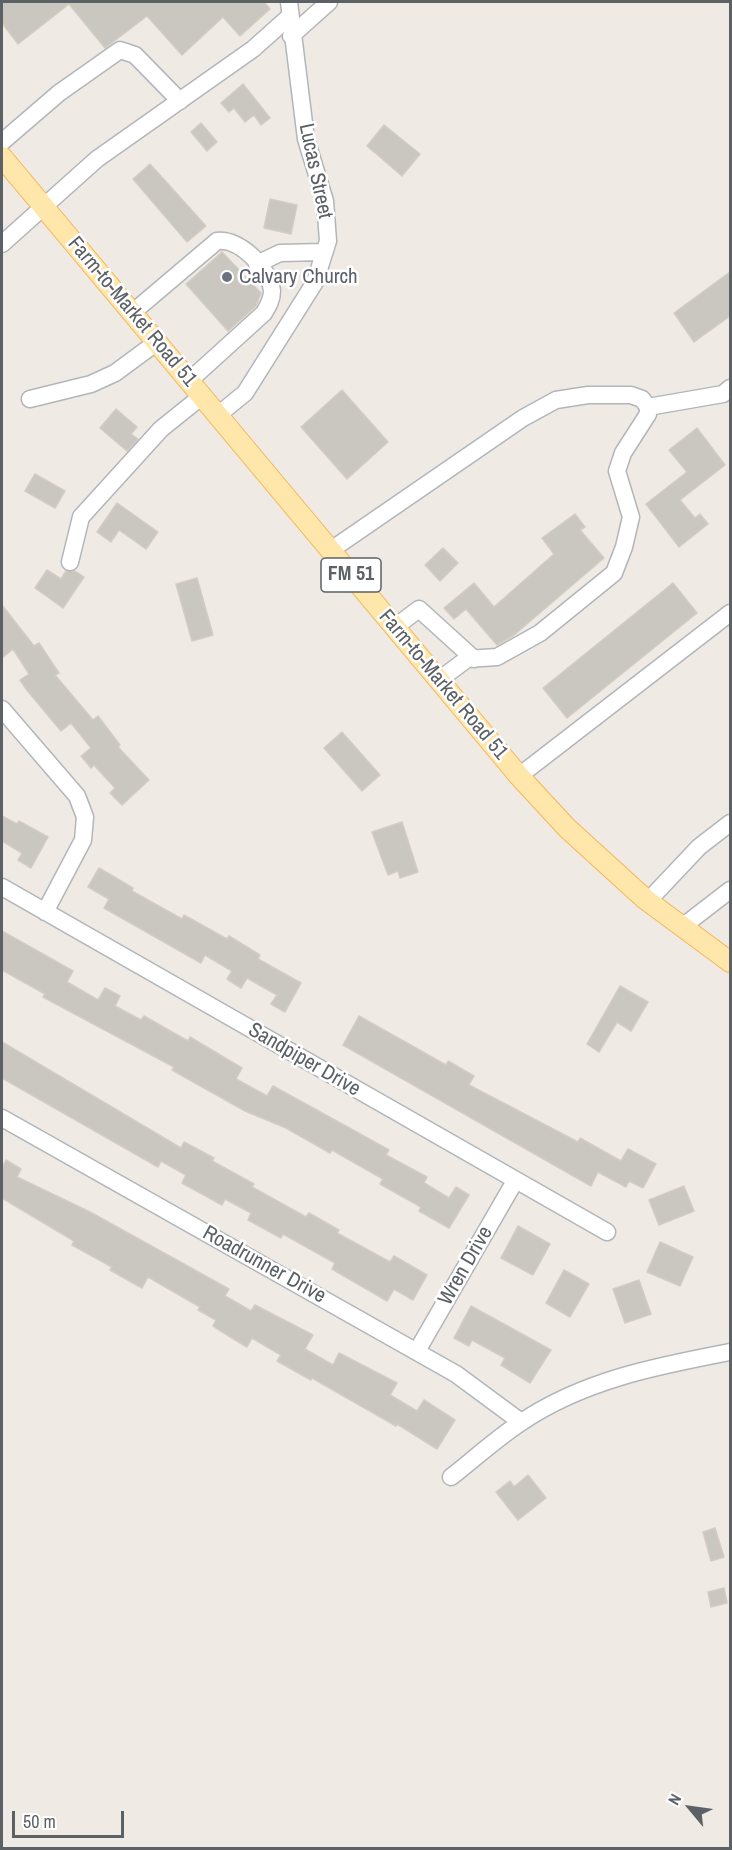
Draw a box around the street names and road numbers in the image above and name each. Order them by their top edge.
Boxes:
street label: Lucas Street [293,121,337,221]
street label: Farm-to-Market Road 51 [62,232,202,392]
road number: FM 51 [321,558,381,592]
street label: Farm-to-Market Road 51 [373,605,513,765]
street label: Sandpiper Drive [243,1018,365,1102]
street label: Roadrunner Drive [198,1221,330,1309]
street label: Wren Drive [433,1222,499,1310]

